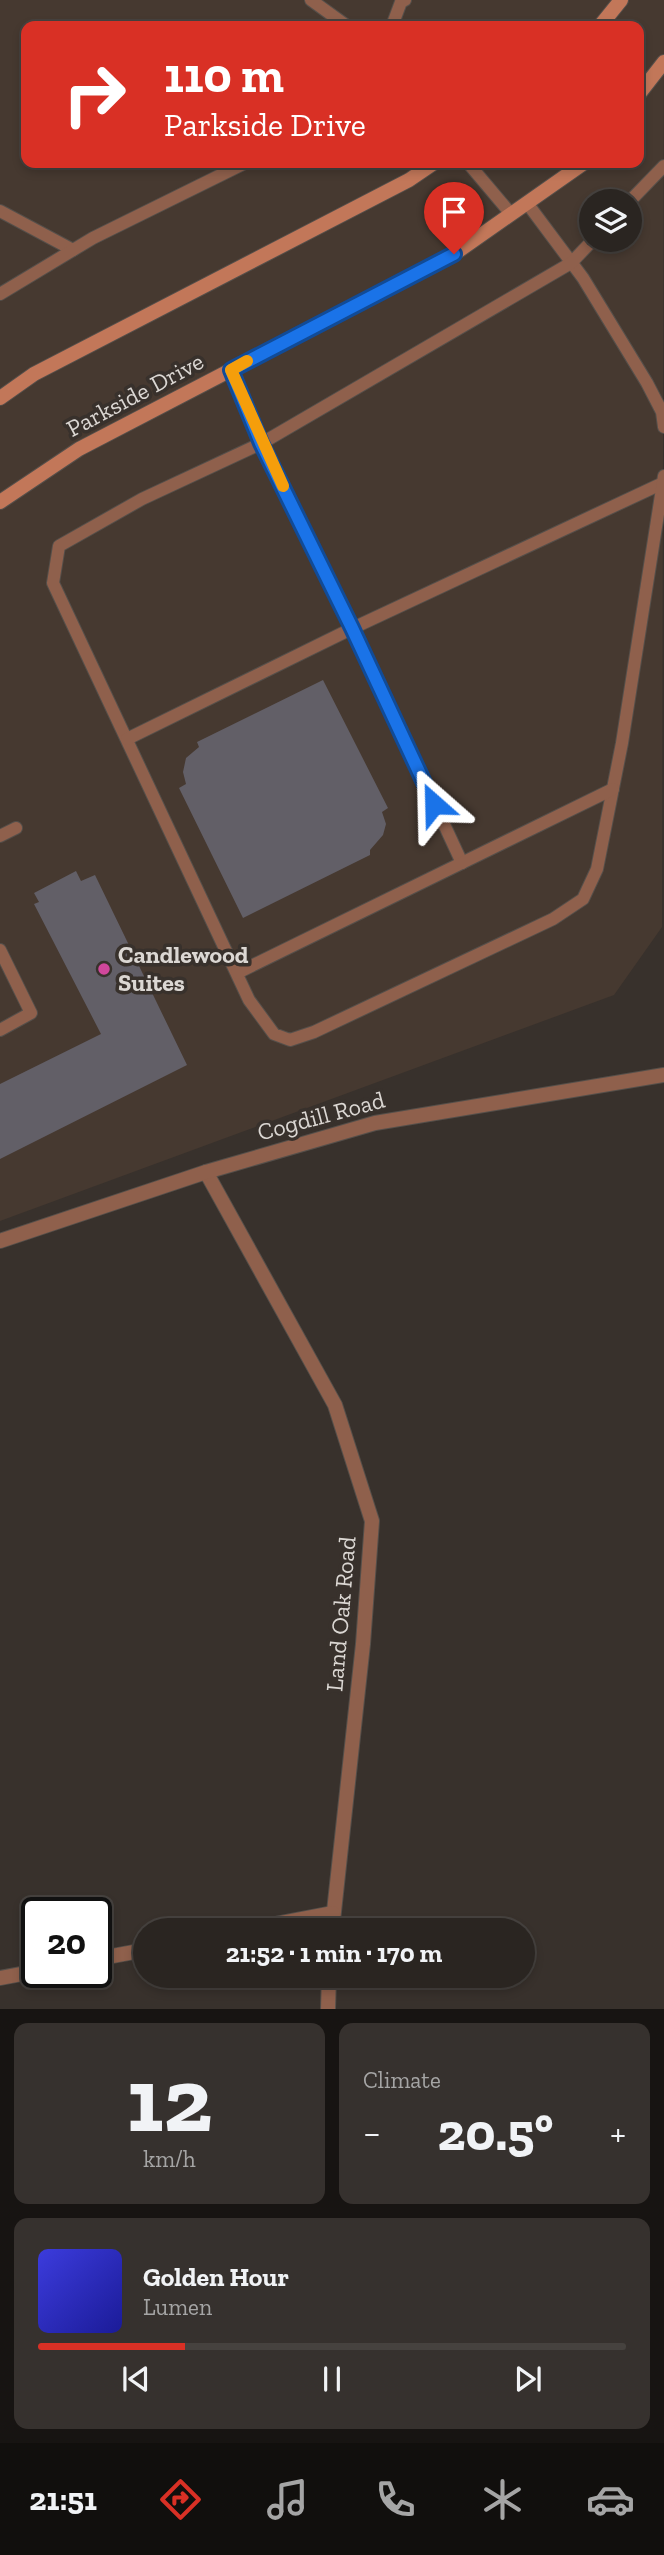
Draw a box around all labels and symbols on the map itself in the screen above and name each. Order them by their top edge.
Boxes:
pin [424,182,484,254]
street label: Parkside Drive [61,346,208,443]
position arrow [397,767,471,841]
place label: Candlewood Suites [118,940,249,997]
marker: Candlewood Suites [96,961,112,977]
street label: Cogdill Road [254,1085,388,1146]
street label: Land Oak Road [319,1535,362,1693]
speed limit sign: 20 [21,1897,112,1988]

